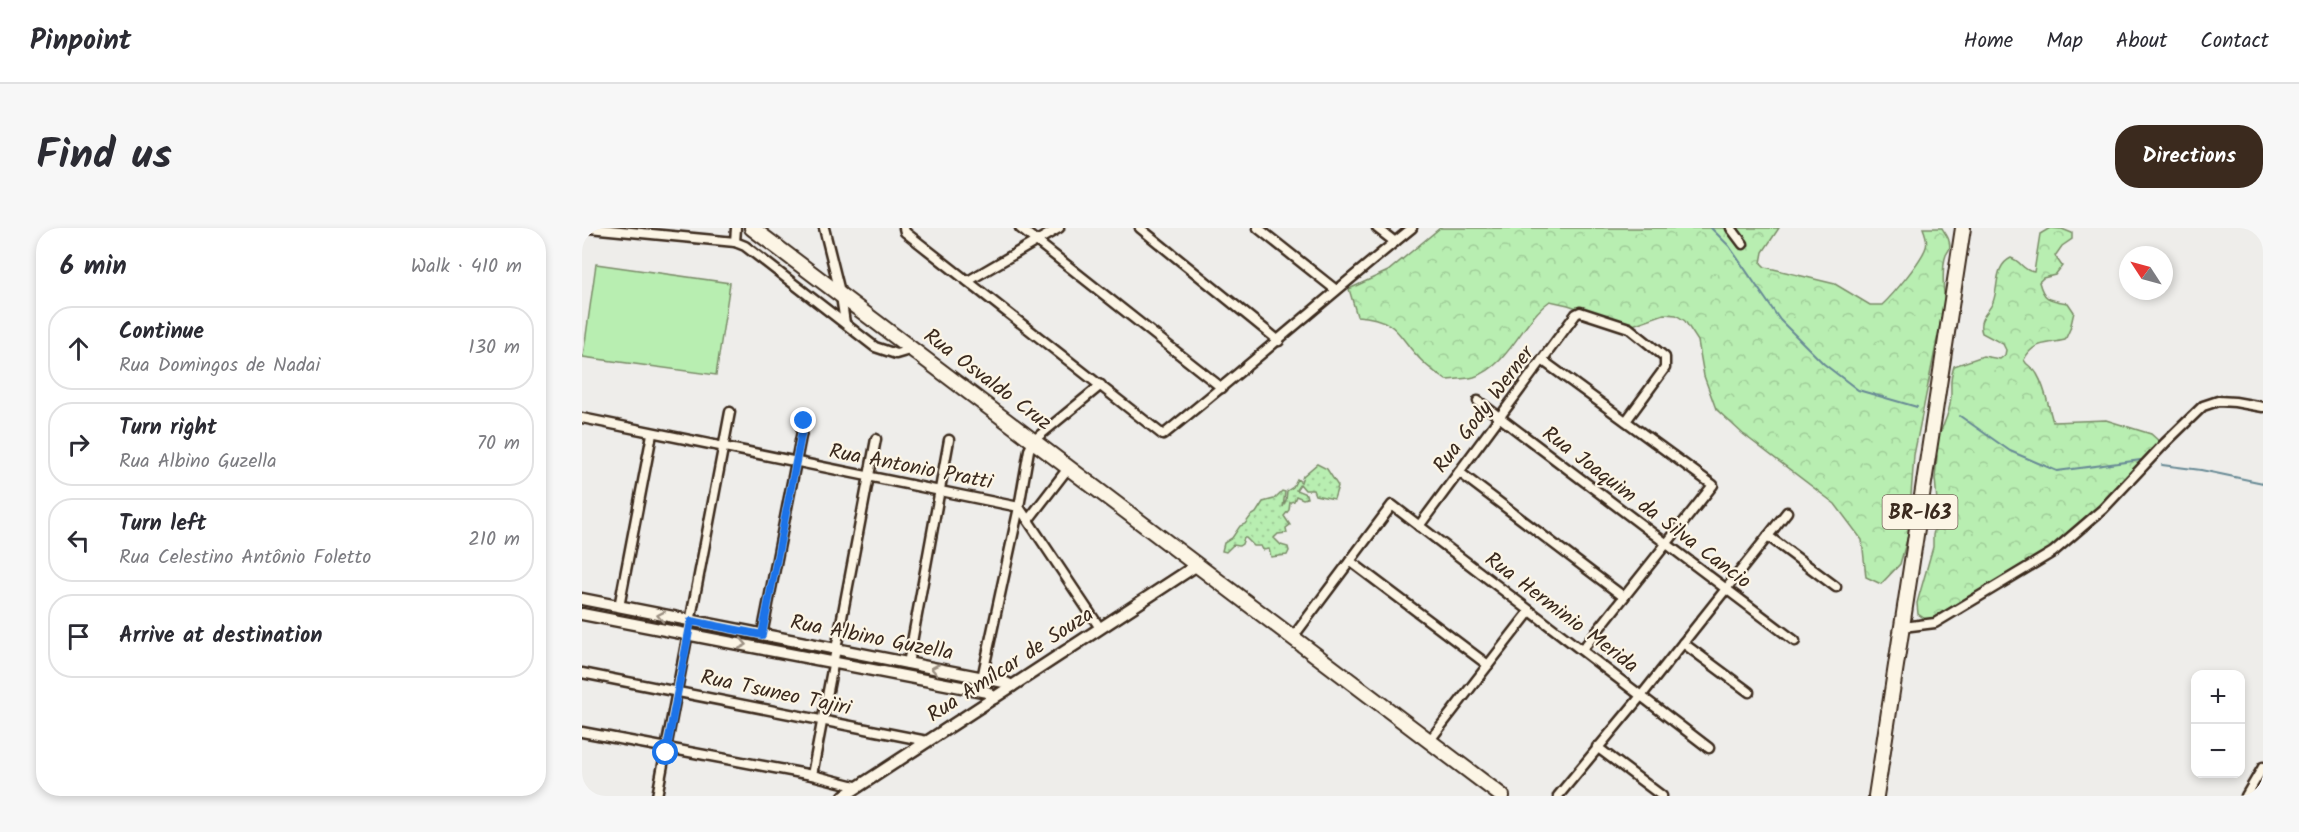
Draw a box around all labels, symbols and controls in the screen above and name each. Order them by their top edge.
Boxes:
text: Pinpoint [30,19,131,64]
text: Home [1964,25,2013,58]
text: Map [2046,25,2083,58]
text: About [2116,25,2167,58]
text: Contact [2200,25,2269,58]
text: Find us [36,123,172,190]
button: Directions [2115,125,2263,188]
text: 6 min [60,246,127,288]
north arrow [2119,246,2173,300]
text: Walk · 410 m [411,251,522,283]
text: Continue [119,315,204,350]
street label: Rua Osvaldo Cruz [916,321,1058,440]
icon: ahead [62,332,95,365]
text: 130 m [468,332,520,364]
street label: Rua Gody Werner [1425,338,1544,481]
text: Rua Domingos de Nadai [119,350,320,382]
route end [790,407,816,433]
text: Turn right [119,411,217,446]
street label: Rua Joaquim da Silva Cancio [1534,418,1758,598]
icon: right [62,428,95,461]
text: 70 m [477,428,520,460]
street label: Rua Antonio Pratti [826,435,996,500]
text: Rua Albino Guzella [119,446,277,478]
road number: BR-163 [1882,495,1958,529]
text: Turn left [119,507,206,542]
icon: left [62,524,95,557]
text: 210 m [468,524,520,556]
text: Rua Celestino Antônio Foletto [119,542,371,574]
street label: Rua Herminio Merida [1477,544,1645,682]
street label: Rua Amílcar de Souza [921,599,1101,732]
street label: Rua Albino Guzella [787,606,956,670]
one-way arrow [656,610,666,623]
text: Arrive at destination [119,619,322,654]
icon: arrive [62,620,95,653]
one-way arrow [737,637,747,650]
street label: Rua Tsuneo Tajiri [697,661,855,726]
one-way arrow [930,663,940,676]
map controls [2191,670,2245,778]
button: + [2191,670,2245,724]
button: − [2191,724,2245,778]
route start [652,739,678,765]

